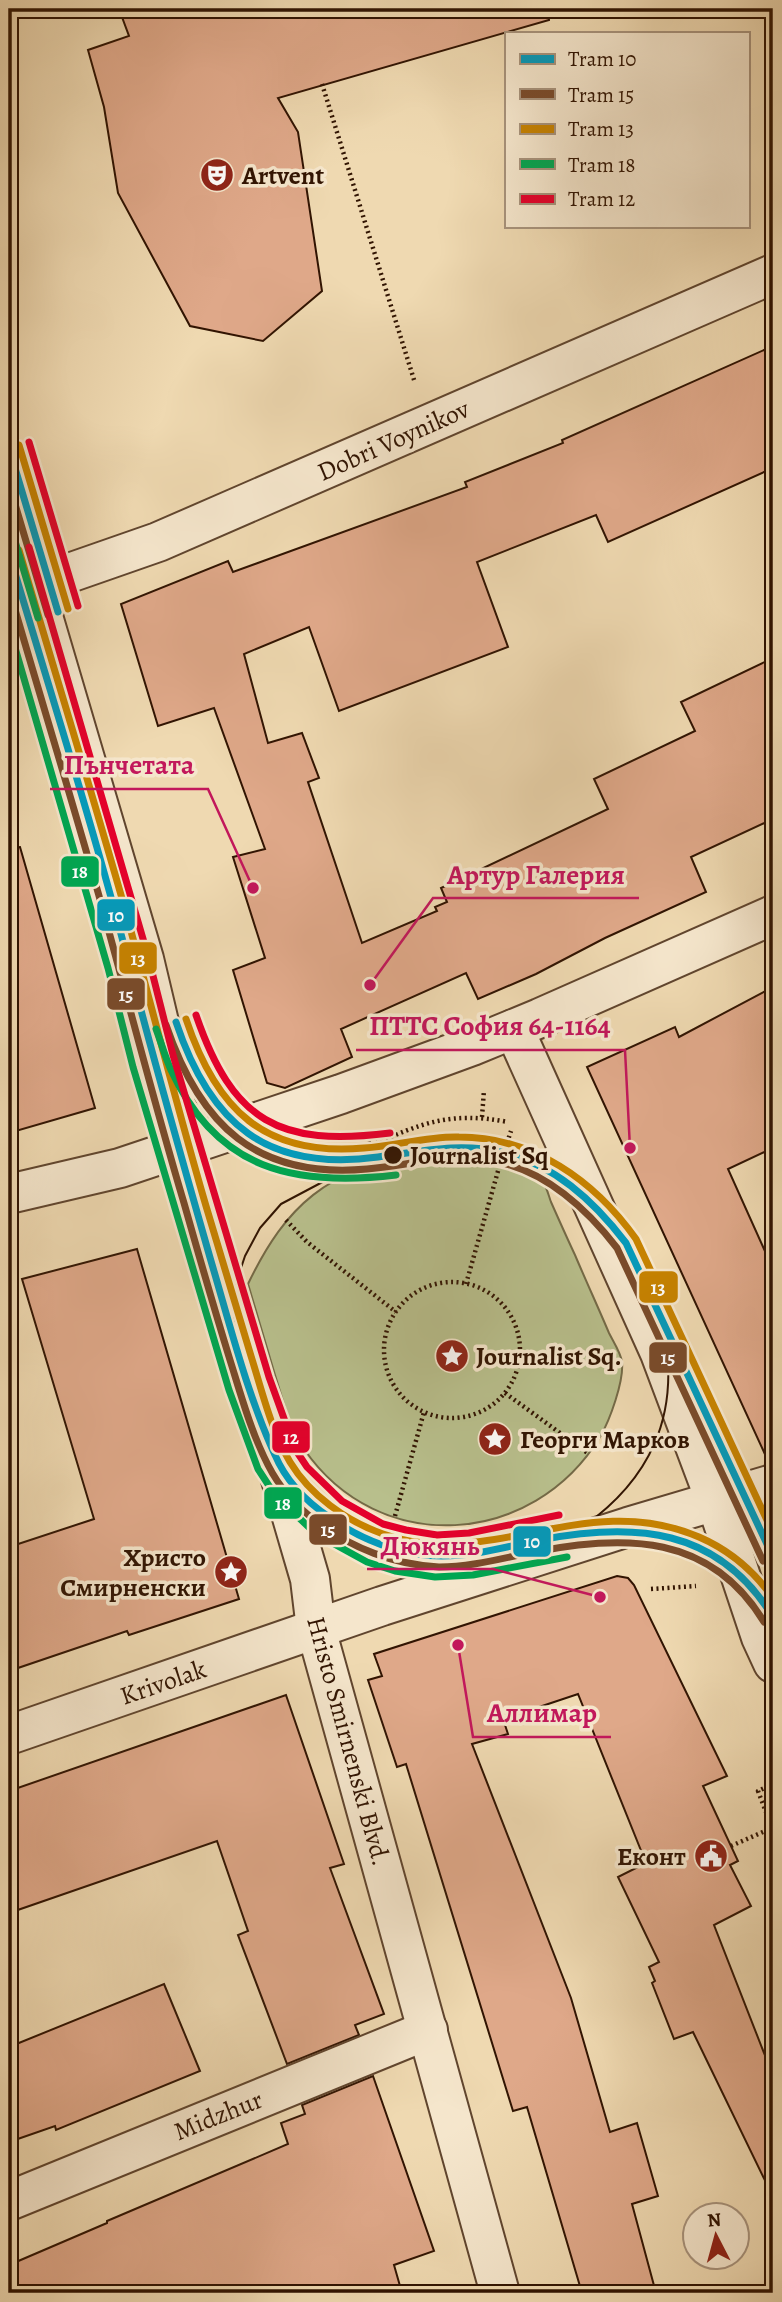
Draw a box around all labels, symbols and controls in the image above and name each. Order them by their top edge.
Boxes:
legend [505,32,750,228]
text: Tram 10 [568,45,636,73]
text: Tram 15 [568,81,634,109]
text: Tram 13 [568,115,634,143]
text: Tram 18 [568,151,635,179]
theatre icon: Artvent [198,156,236,194]
place label: Artvent [241,158,324,193]
text: Tram 12 [568,185,635,213]
street label: Dobri Voynikov [312,391,475,490]
callout: Пънчетата [50,740,208,789]
text: Пънчетата [64,746,195,784]
callout: Артур Галерия [433,849,639,898]
line badge: 18 [60,855,100,888]
text: Артур Галерия [446,856,625,894]
text: 18 [72,859,88,885]
line badge: 10 [96,898,136,932]
text: 10 [108,903,125,929]
line badge: 13 [118,941,158,975]
text: 13 [131,946,145,972]
line badge: 15 [106,977,146,1011]
text: 15 [119,982,133,1008]
callout: ПТТС София 64-1164 [356,1001,625,1050]
text: ПТТС София 64-1164 [369,1007,611,1045]
place label: Journalist Sq [410,1138,549,1173]
marker: Journalist Sq [382,1144,404,1166]
line badge: 13 [638,1270,679,1304]
text: 13 [651,1275,665,1301]
place icon: Journalist Sq. [433,1337,471,1375]
place label: Journalist Sq. [476,1339,622,1374]
line badge: 15 [648,1341,688,1374]
text: 15 [661,1345,675,1371]
line badge: 12 [271,1420,311,1454]
place icon: Георги Марков [476,1420,514,1458]
place label: Георги Марков [520,1422,690,1457]
text: 12 [283,1425,299,1451]
line badge: 18 [263,1486,303,1520]
text: 18 [275,1491,291,1517]
line badge: 15 [308,1513,348,1546]
text: 15 [321,1517,335,1543]
callout: Дюкянь [367,1520,493,1569]
line badge: 10 [512,1525,552,1558]
text: Дюкянь [381,1527,480,1565]
text: 10 [524,1529,541,1555]
place label: Христо Смирненски [60,1540,206,1605]
place icon: Христо Смирненски [212,1553,250,1591]
street label: Hristo Smirnenski Blvd. [298,1612,399,1870]
street label: Krivolak [115,1651,211,1714]
callout: Аллимар [473,1688,611,1737]
text: Аллимар [486,1694,597,1732]
public building icon: Еконт [692,1837,730,1875]
place label: Еконт [617,1839,686,1874]
street label: Midzhur [169,2082,268,2149]
north arrow [680,2200,750,2270]
text: N [706,2206,723,2234]

